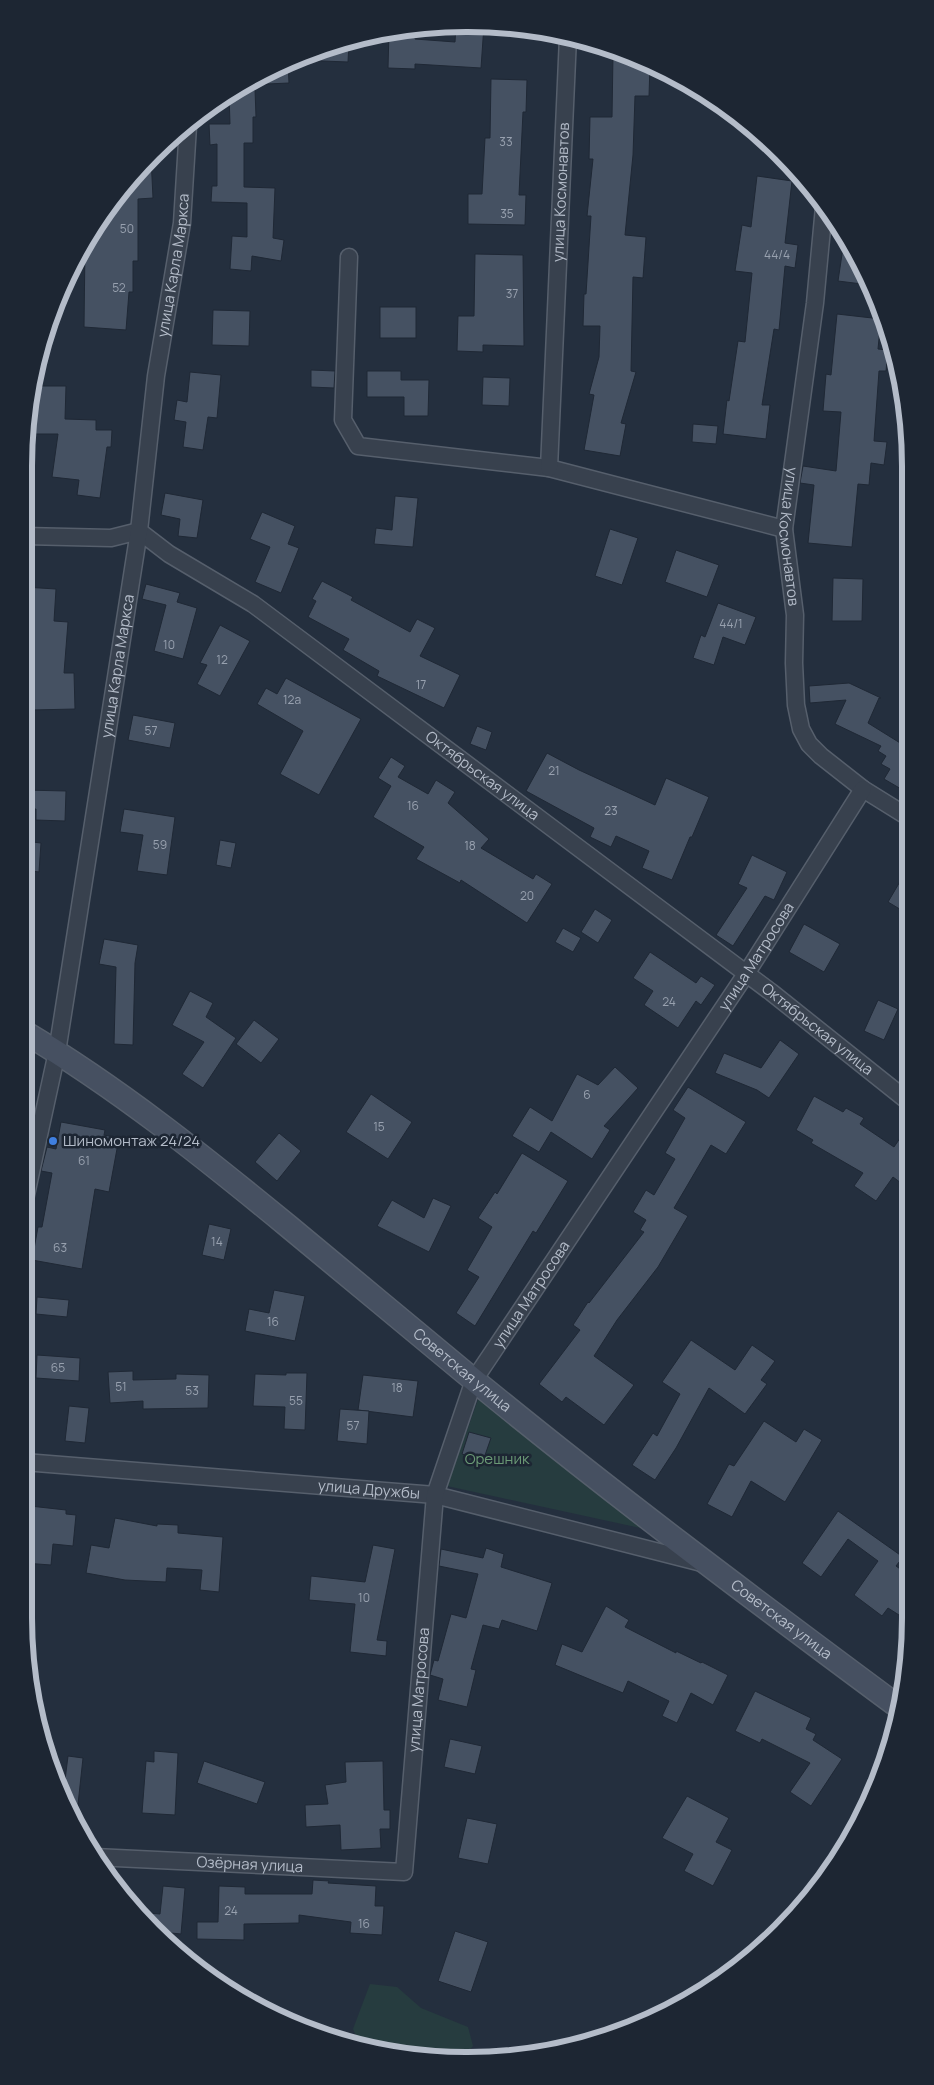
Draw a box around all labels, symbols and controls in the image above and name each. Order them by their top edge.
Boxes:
street label: улица Космонавтов [547,122,574,263]
house number: 33 [499,133,513,150]
street label: улица Карла Маркса [152,193,194,339]
house number: 35 [500,205,514,222]
house number: 50 [120,220,134,237]
house number: 44/4 [764,246,790,263]
house number: 52 [112,279,126,296]
house number: 37 [506,285,518,302]
street label: улица Космонавтов [774,466,805,607]
street label: улица Карла Маркса [96,593,139,740]
house number: 44/1 [719,615,743,632]
house number: 10 [163,636,175,653]
house number: 12 [216,651,228,668]
house number: 17 [416,676,426,693]
house number: 12а [283,691,301,708]
house number: 57 [145,722,157,739]
street label: Октябрьская улица [421,726,544,825]
house number: 21 [548,762,560,779]
house number: 16 [407,797,419,814]
house number: 23 [604,802,618,819]
house number: 59 [153,836,167,853]
house number: 18 [464,837,476,854]
house number: 20 [520,887,534,904]
street label: улица Матросова [713,898,799,1015]
street label: Октябрьская улица [758,978,878,1080]
house number: 24 [662,993,676,1010]
house number: 6 [583,1086,591,1103]
house number: 15 [373,1118,385,1135]
place label: Шиномонтаж 24/24 [63,1130,200,1151]
marker: Шиномонтаж 24/24 [47,1135,59,1147]
house number: 61 [78,1152,90,1169]
house number: 14 [211,1233,223,1250]
street label: улица Матросова [487,1236,574,1352]
house number: 63 [53,1239,67,1256]
house number: 16 [267,1313,279,1330]
street label: Советская улица [409,1323,516,1417]
house number: 65 [51,1359,65,1376]
house number: 51 [115,1378,127,1395]
house number: 18 [391,1379,403,1396]
house number: 53 [185,1382,199,1399]
house number: 55 [289,1392,303,1409]
house number: 57 [347,1417,359,1434]
park label: Орешник [465,1448,530,1469]
street label: улица Дружбы [317,1475,421,1504]
street label: Советская улица [727,1574,837,1664]
house number: 10 [358,1589,370,1606]
street label: улица Матросова [403,1627,434,1753]
street label: Озёрная улица [196,1851,304,1877]
house number: 24 [224,1902,238,1919]
house number: 16 [358,1915,370,1932]

